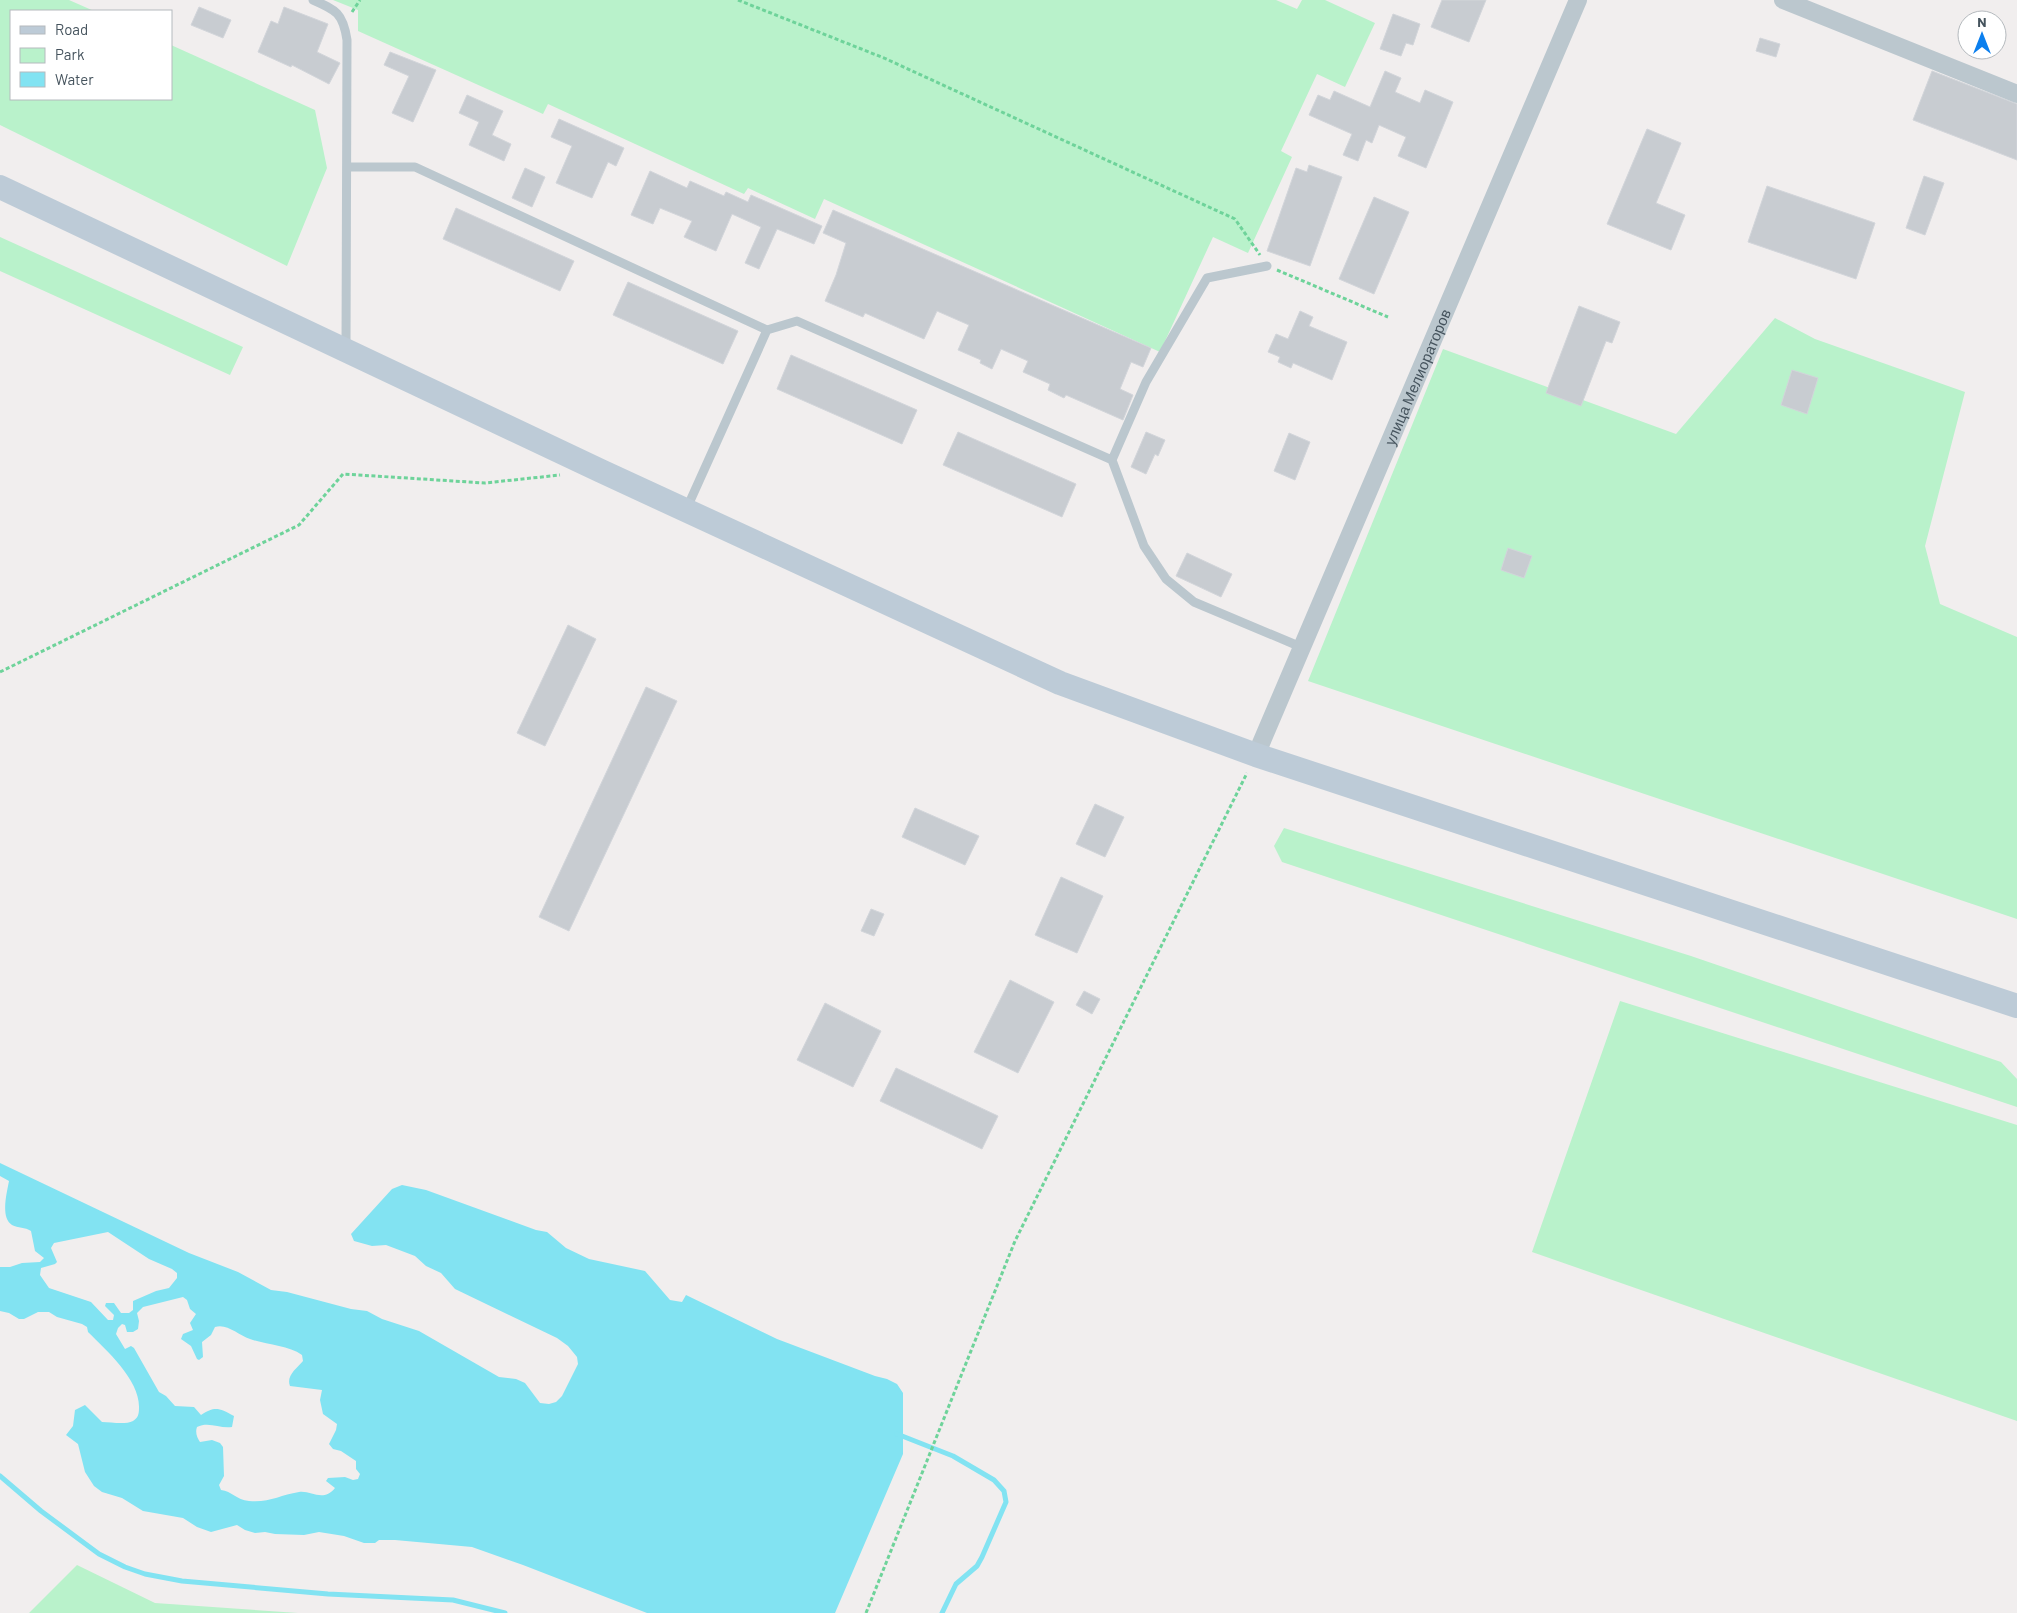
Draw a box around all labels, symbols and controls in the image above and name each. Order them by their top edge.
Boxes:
legend [10,10,172,100]
north arrow [1957,10,2007,60]
text: N [1977,13,1987,30]
text: Road [55,20,88,38]
text: Park [55,45,85,63]
text: Water [55,70,94,88]
street label: улица Мелиораторов [1380,306,1454,448]

